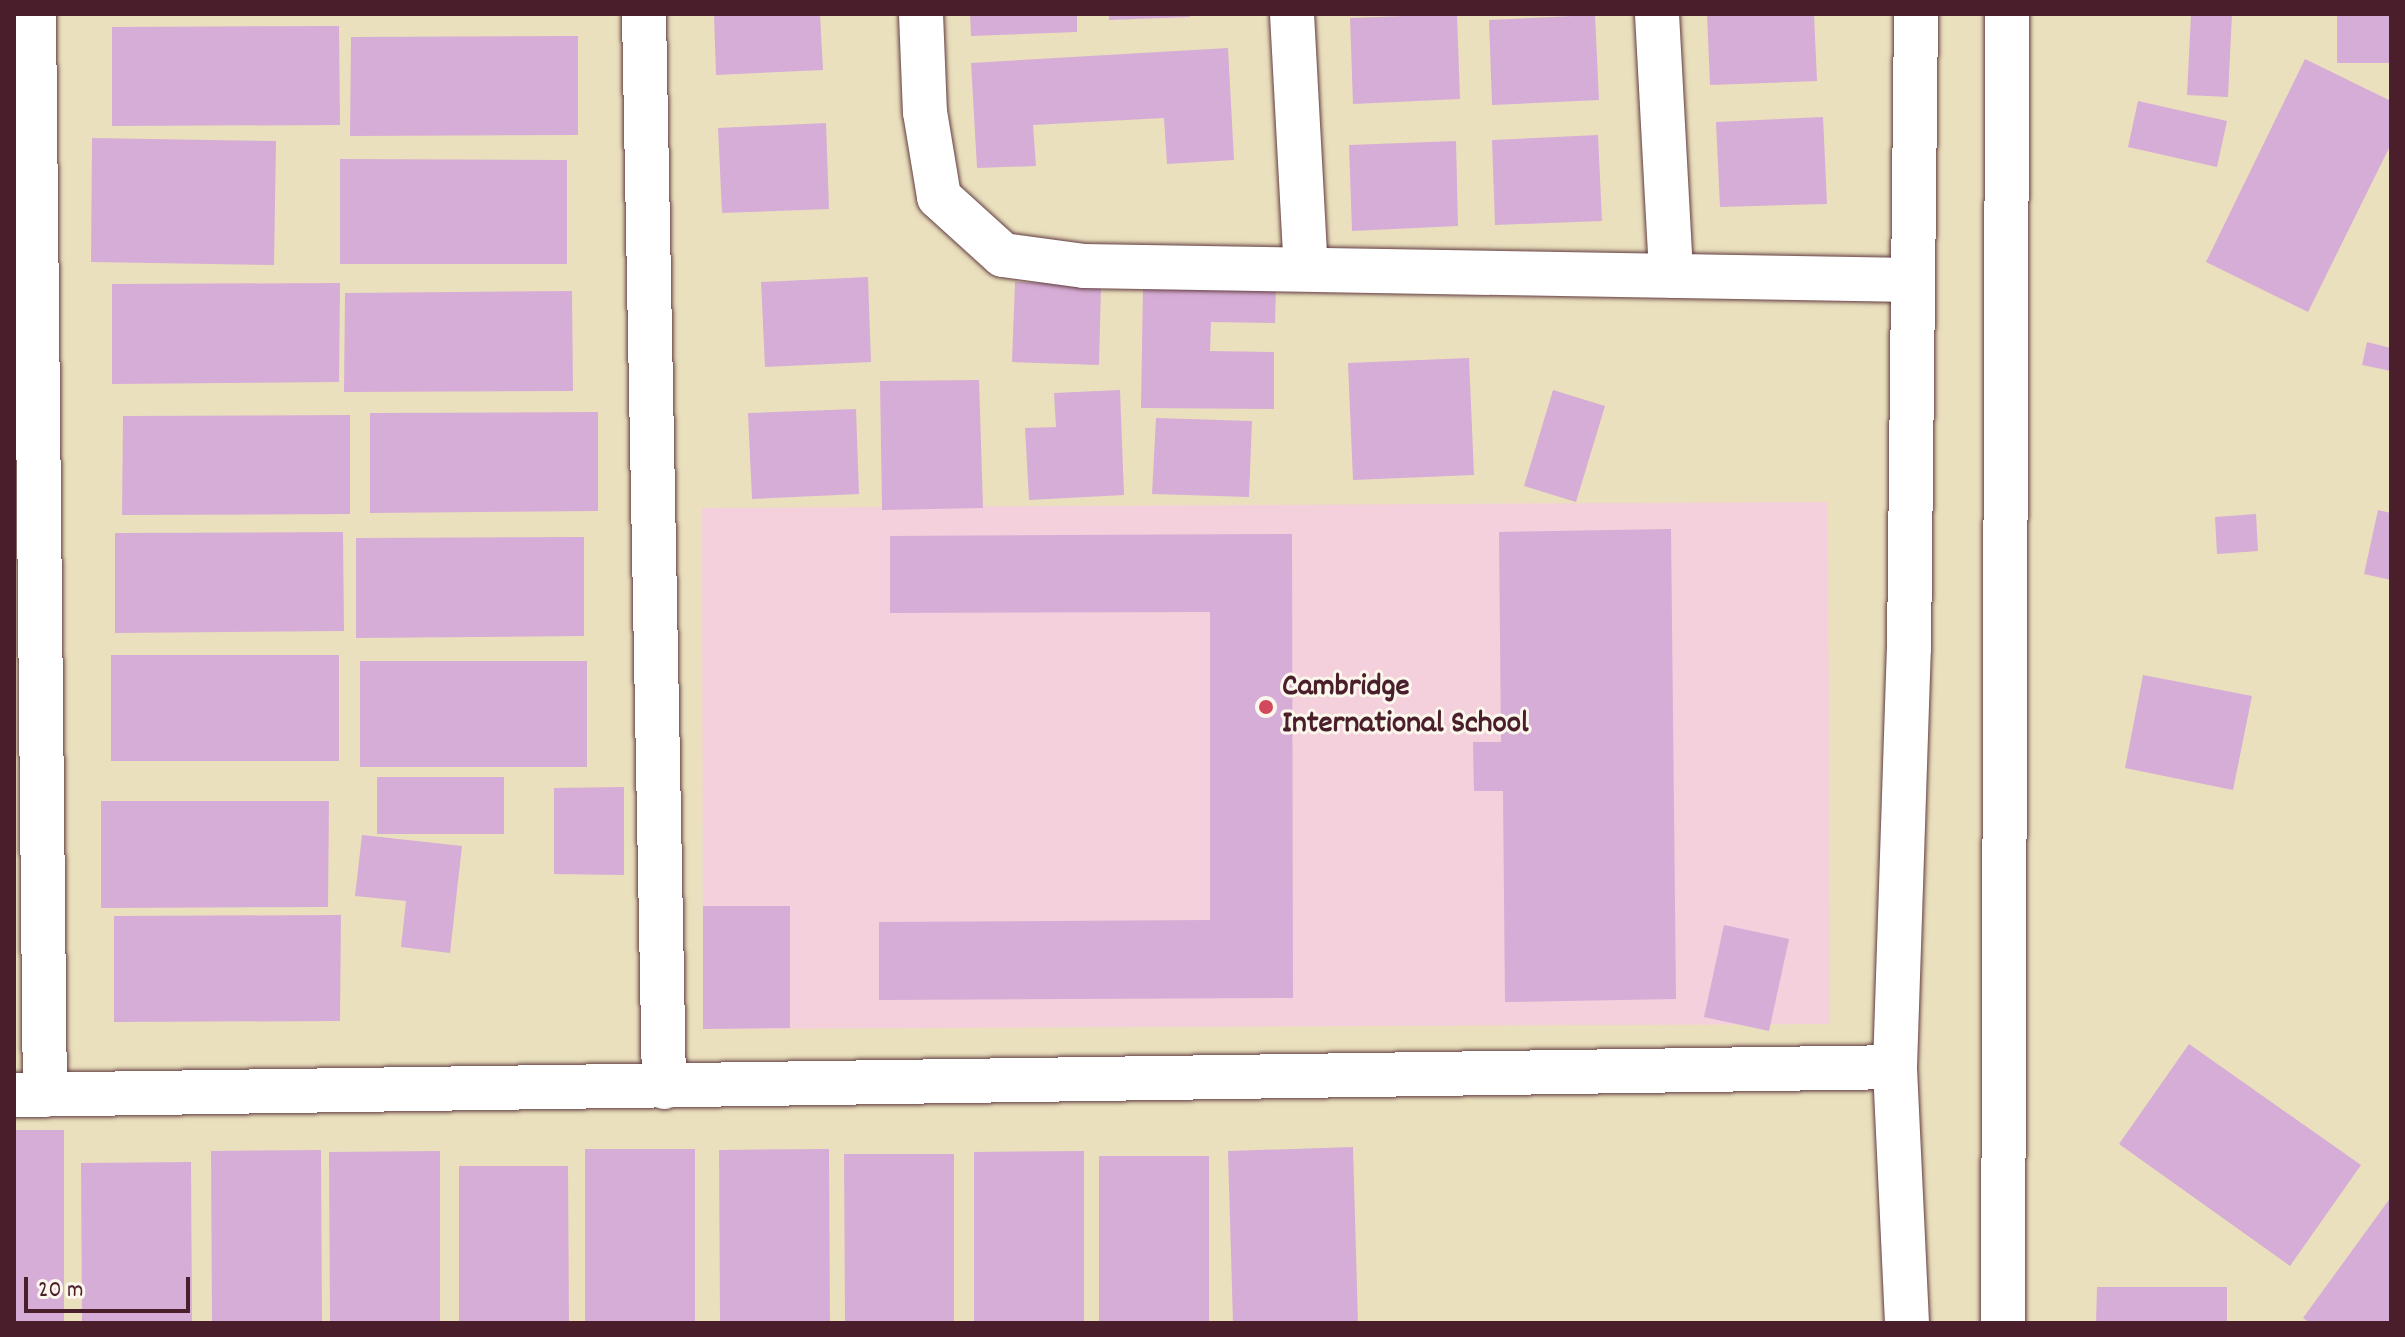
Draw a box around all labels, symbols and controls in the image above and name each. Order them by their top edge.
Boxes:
place label: Cambridge International School [1282,670,1529,745]
marker: Cambridge International School [1257,698,1275,716]
scale bar [28,1261,194,1311]
text: 20 m [38,1274,84,1308]

